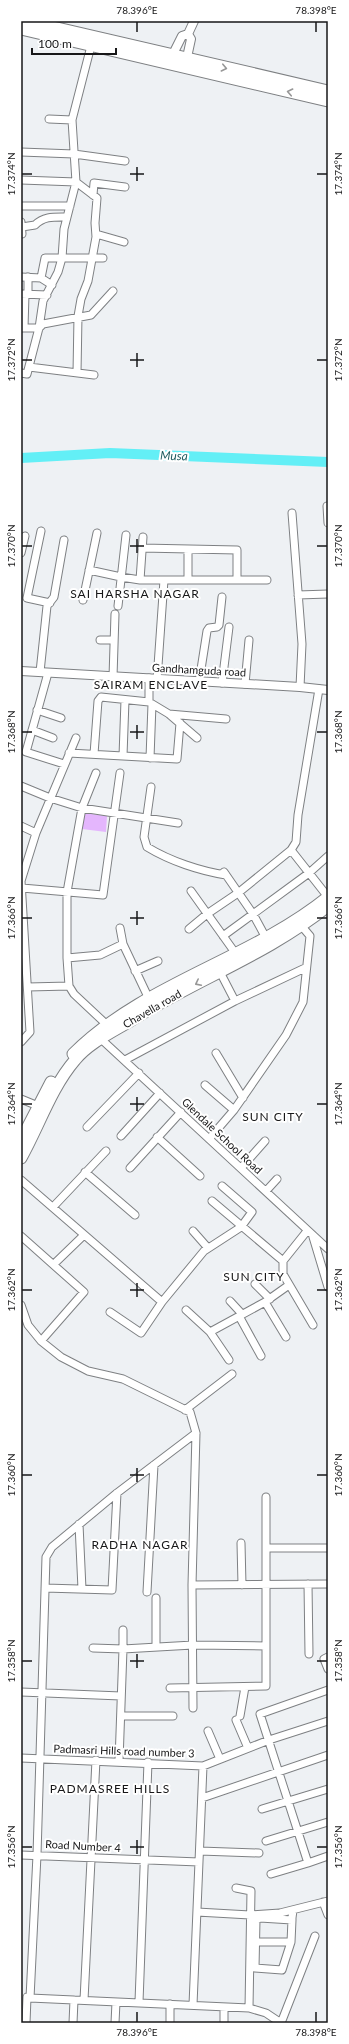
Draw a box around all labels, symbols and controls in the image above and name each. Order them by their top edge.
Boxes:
text: 78.396°E [116,4,158,16]
text: 78.398°E [295,4,337,16]
scale bar [32,30,116,56]
text: 100 m [38,36,72,51]
one-way arrow [221,63,228,71]
one-way arrow [287,89,293,97]
text: 17.374°N [5,152,17,196]
text: 17.374°N [332,152,344,196]
text: 17.372°N [5,338,17,382]
text: 17.372°N [332,338,344,382]
water label: Musa [160,448,188,463]
text: 17.370°N [5,524,17,568]
text: 17.370°N [332,524,344,568]
district label: SAI HARSHA NAGAR [70,586,200,601]
street label: Gandhamguda road [152,661,246,678]
district label: SAIRAM ENCLAVE [94,677,208,692]
text: 17.368°N [5,710,17,754]
text: 17.368°N [332,710,344,754]
text: 17.366°N [5,896,17,940]
text: 17.366°N [332,896,344,940]
one-way arrow [195,978,203,986]
street label: Chavella road [120,987,183,1031]
text: 17.364°N [5,1082,17,1126]
text: 17.364°N [332,1082,344,1126]
street label: Glendale School Road [180,1095,265,1176]
district label: SUN CITY [242,1109,304,1124]
text: 17.362°N [5,1268,17,1312]
text: 17.362°N [332,1268,344,1312]
district label: SUN CITY [223,1269,285,1284]
text: 17.360°N [5,1453,17,1497]
text: 17.360°N [332,1453,344,1497]
district label: RADHA NAGAR [91,1537,189,1552]
text: 17.358°N [5,1639,17,1683]
text: 17.358°N [332,1639,344,1683]
street label: Padmasri Hills road number 3 [53,1742,195,1759]
district label: PADMASREE HILLS [50,1781,170,1796]
text: 17.356°N [5,1825,17,1869]
text: 17.356°N [332,1825,344,1869]
street label: Road Number 4 [45,1837,122,1854]
text: 78.396°E [116,2026,158,2038]
text: 78.398°E [295,2026,337,2038]

